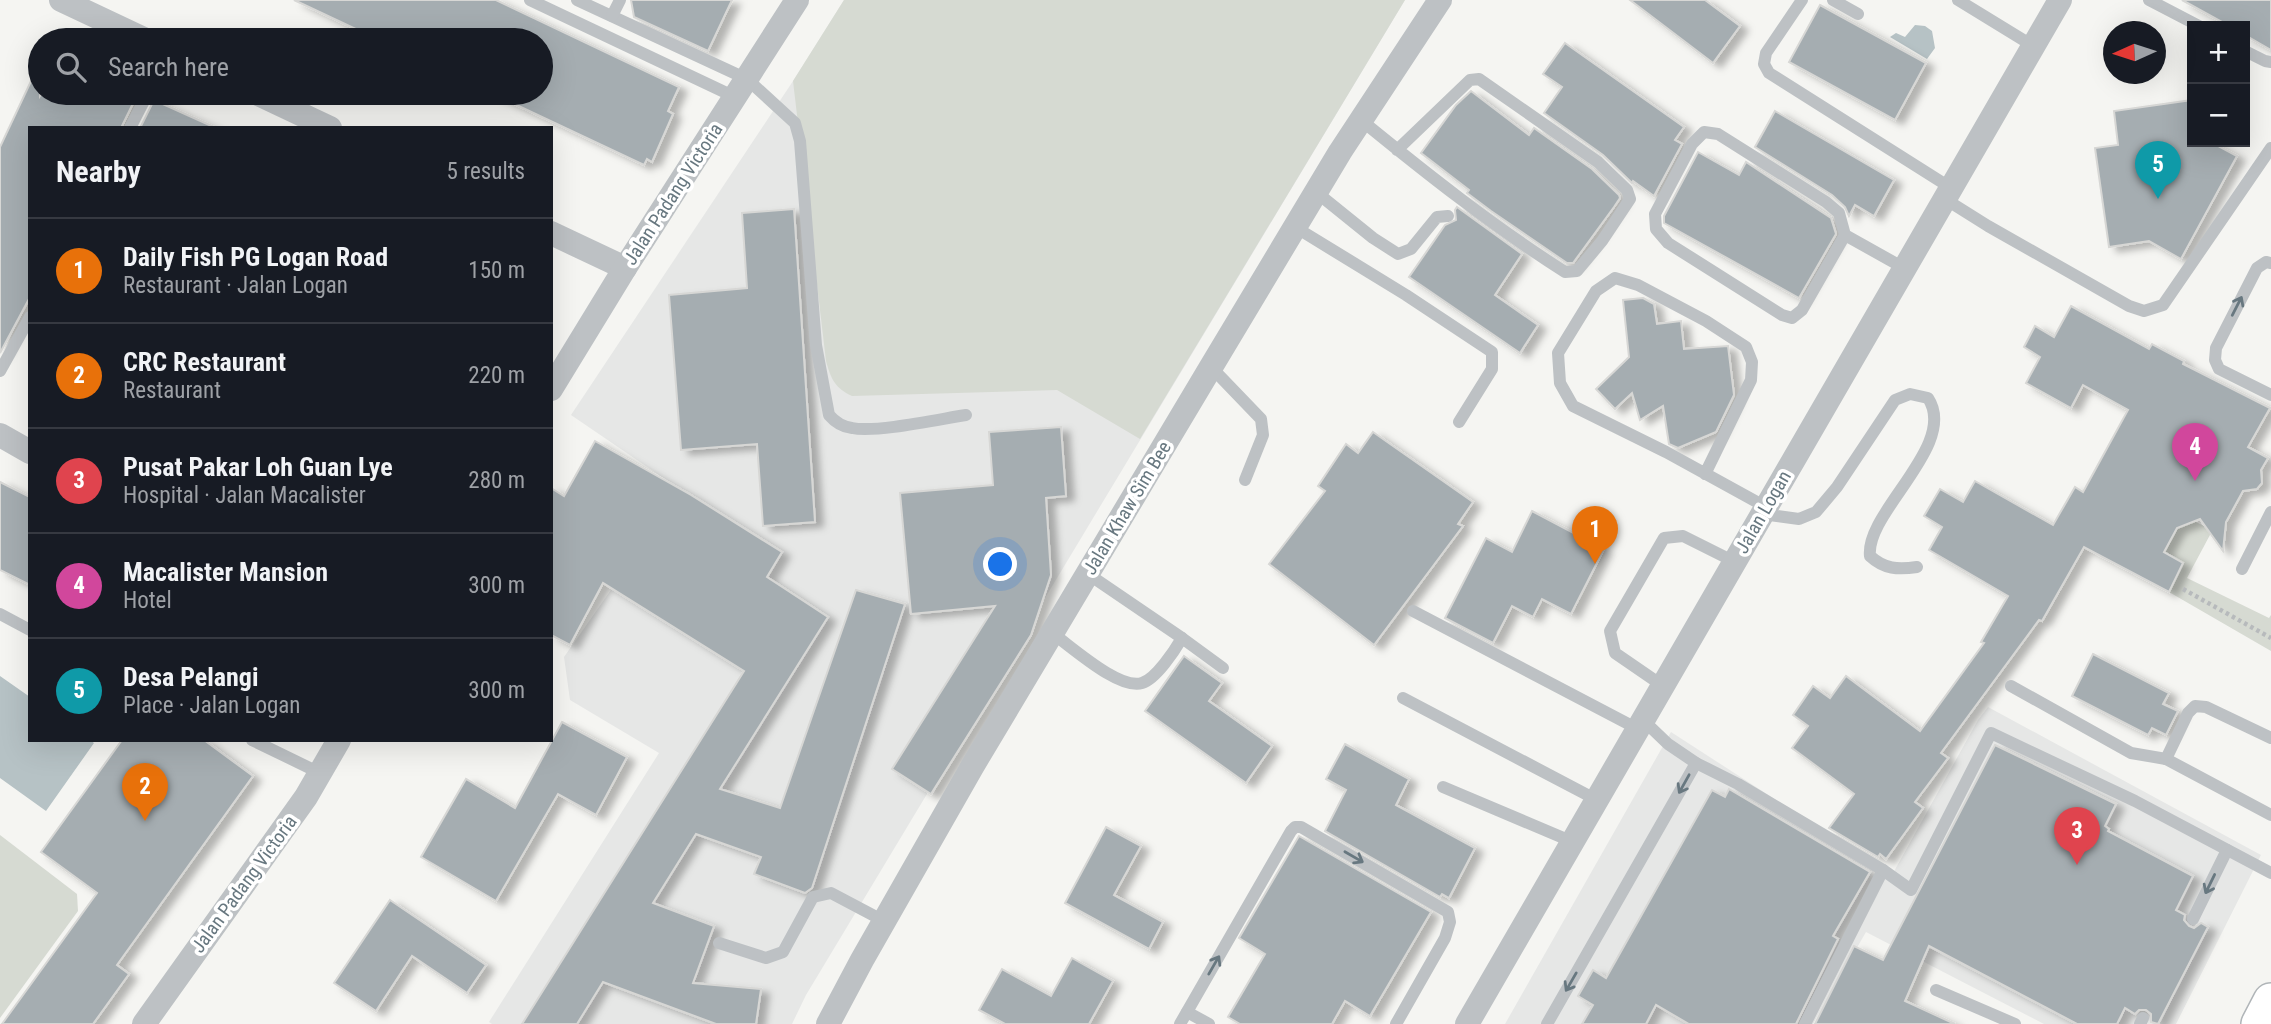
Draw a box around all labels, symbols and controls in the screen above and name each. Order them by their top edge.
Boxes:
north arrow [2103,21,2166,84]
map controls [2187,21,2250,147]
button: + [2187,21,2250,84]
search box [28,28,553,105]
icon: search [52,48,90,86]
text: Search here [108,52,229,82]
button: − [2187,84,2250,147]
street label: Jalan Padang Victoria [619,119,727,269]
pin: 5 [2135,141,2181,199]
text: Nearby [56,154,141,189]
text: 5 results [447,158,525,185]
text: Daily Fish PG Logan Road [123,242,388,272]
text: 1 [73,257,85,284]
text: 150 m [468,257,525,284]
text: Restaurant · Jalan Logan [123,272,348,299]
one-way arrow [2231,296,2245,317]
text: CRC Restaurant [123,347,286,377]
text: 2 [73,362,85,389]
text: 220 m [468,362,525,389]
text: Restaurant [123,377,221,404]
pin: 4 [2172,423,2218,481]
street label: Jalan Khaw Sim Bee [1078,437,1176,579]
text: Pusat Pakar Loh Guan Lye [123,452,393,482]
text: 3 [73,467,85,494]
text: 280 m [468,467,525,494]
street label: Jalan Logan [1730,467,1796,557]
text: Hospital · Jalan Macalister [123,482,366,509]
pin: 1 [1572,506,1618,564]
your location [983,547,1017,581]
text: Macalister Mansion [123,557,328,587]
text: 4 [73,572,85,599]
text: 300 m [468,572,525,599]
text: Hotel [123,587,172,614]
text: Desa Pelangi [123,662,258,692]
text: 5 [73,677,85,704]
text: 300 m [468,677,525,704]
text: Place · Jalan Logan [123,692,300,719]
pin: 2 [122,763,168,821]
one-way arrow [1677,774,1691,794]
pin: 3 [2054,807,2100,865]
street label: Jalan Padang Victoria [186,811,302,957]
one-way arrow [1344,850,1364,864]
one-way arrow [2202,873,2216,894]
one-way arrow [1207,955,1221,975]
one-way arrow [1564,972,1578,992]

